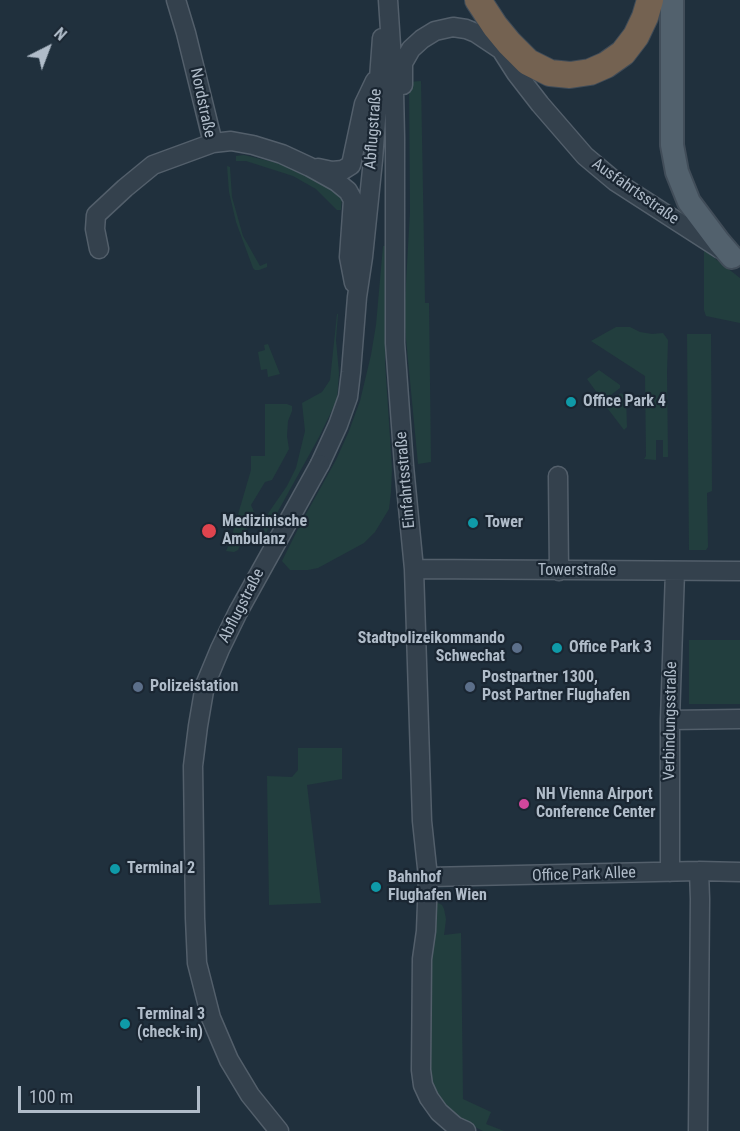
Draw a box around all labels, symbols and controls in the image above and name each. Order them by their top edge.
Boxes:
north arrow [18,18,78,78]
text: N [50,24,70,45]
street label: Nordstraße [185,66,219,140]
street label: Abflugstraße [362,88,386,170]
street label: Ausfahrtsstraße [588,155,682,229]
place label: Office Park 4 [583,392,666,412]
marker: Office Park 4 [564,395,578,409]
street label: Einfahrtsstraße [392,431,420,529]
place label: Medizinische Ambulanz [222,512,307,550]
place label: Tower [485,513,523,533]
marker: Tower [466,516,480,530]
marker: Medizinische Ambulanz [200,522,218,540]
street label: Towerstraße [538,561,616,581]
street label: Abflugstraße [215,566,269,646]
place label: Stadtpolizeikommando Schwechat [358,629,505,667]
place label: Office Park 3 [569,638,652,658]
marker: Stadtpolizeikommando Schwechat [510,641,524,655]
marker: Office Park 3 [550,641,564,655]
street label: Verbindungsstraße [660,661,682,781]
place label: Postpartner 1300, Post Partner Flughafen [482,668,630,706]
place label: Polizeistation [150,677,238,697]
marker: Polizeistation [131,680,145,694]
marker: Postpartner 1300, Post Partner Flughafen [463,680,477,694]
place label: NH Vienna Airport Conference Center [536,785,656,823]
marker: NH Vienna Airport Conference Center [517,797,531,811]
place label: Terminal 2 [127,859,195,879]
marker: Terminal 2 [108,862,122,876]
street label: Office Park Allee [532,864,636,886]
place label: Bahnhof Flughafen Wien [388,868,487,906]
marker: Bahnhof Flughafen Wien [369,880,383,894]
place label: Terminal 3 (check-in) [137,1005,205,1043]
marker: Terminal 3 (check-in) [118,1017,132,1031]
scale bar [21,1074,202,1112]
text: 100 m [29,1086,73,1107]

